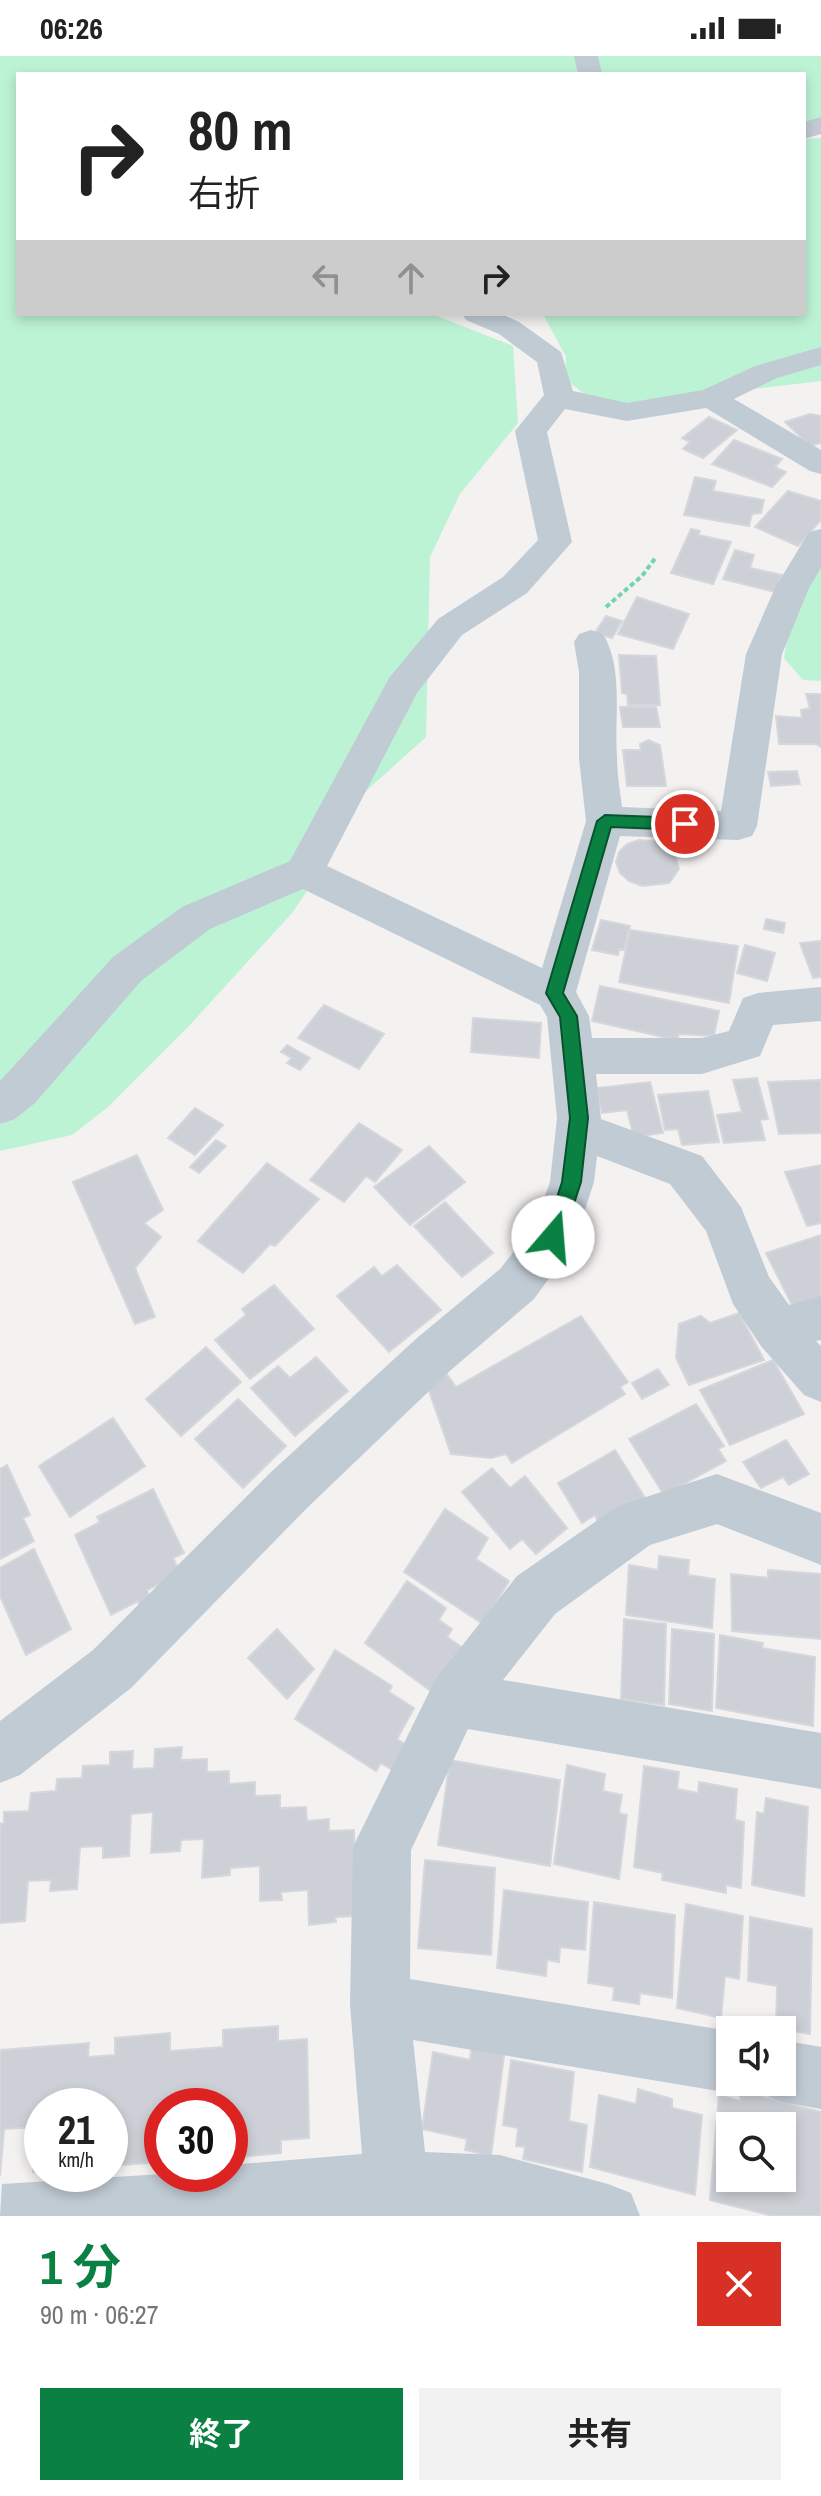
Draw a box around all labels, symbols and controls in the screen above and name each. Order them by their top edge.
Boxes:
text: 06:26 [40,8,103,48]
text: 80 m [188,92,293,167]
icon: right [56,104,160,208]
text: 右折 [188,169,260,217]
icon: left [305,256,349,300]
icon: ahead [389,256,433,300]
icon: right [473,256,517,300]
pin [651,790,719,858]
icon: arrive [663,802,707,846]
position arrow [511,1195,595,1279]
map controls [716,2016,796,2192]
button: sound [716,2016,796,2096]
speed limit sign: 30 [144,2088,248,2192]
text: 21 [58,2103,94,2156]
button: search [716,2112,796,2192]
text: km/h [58,2146,94,2173]
text: 1 分 [40,2234,121,2299]
button: close [697,2242,781,2326]
text: 90 m · 06:27 [40,2297,159,2332]
button: 終了 [40,2388,403,2480]
button: 共有 [419,2388,781,2480]

